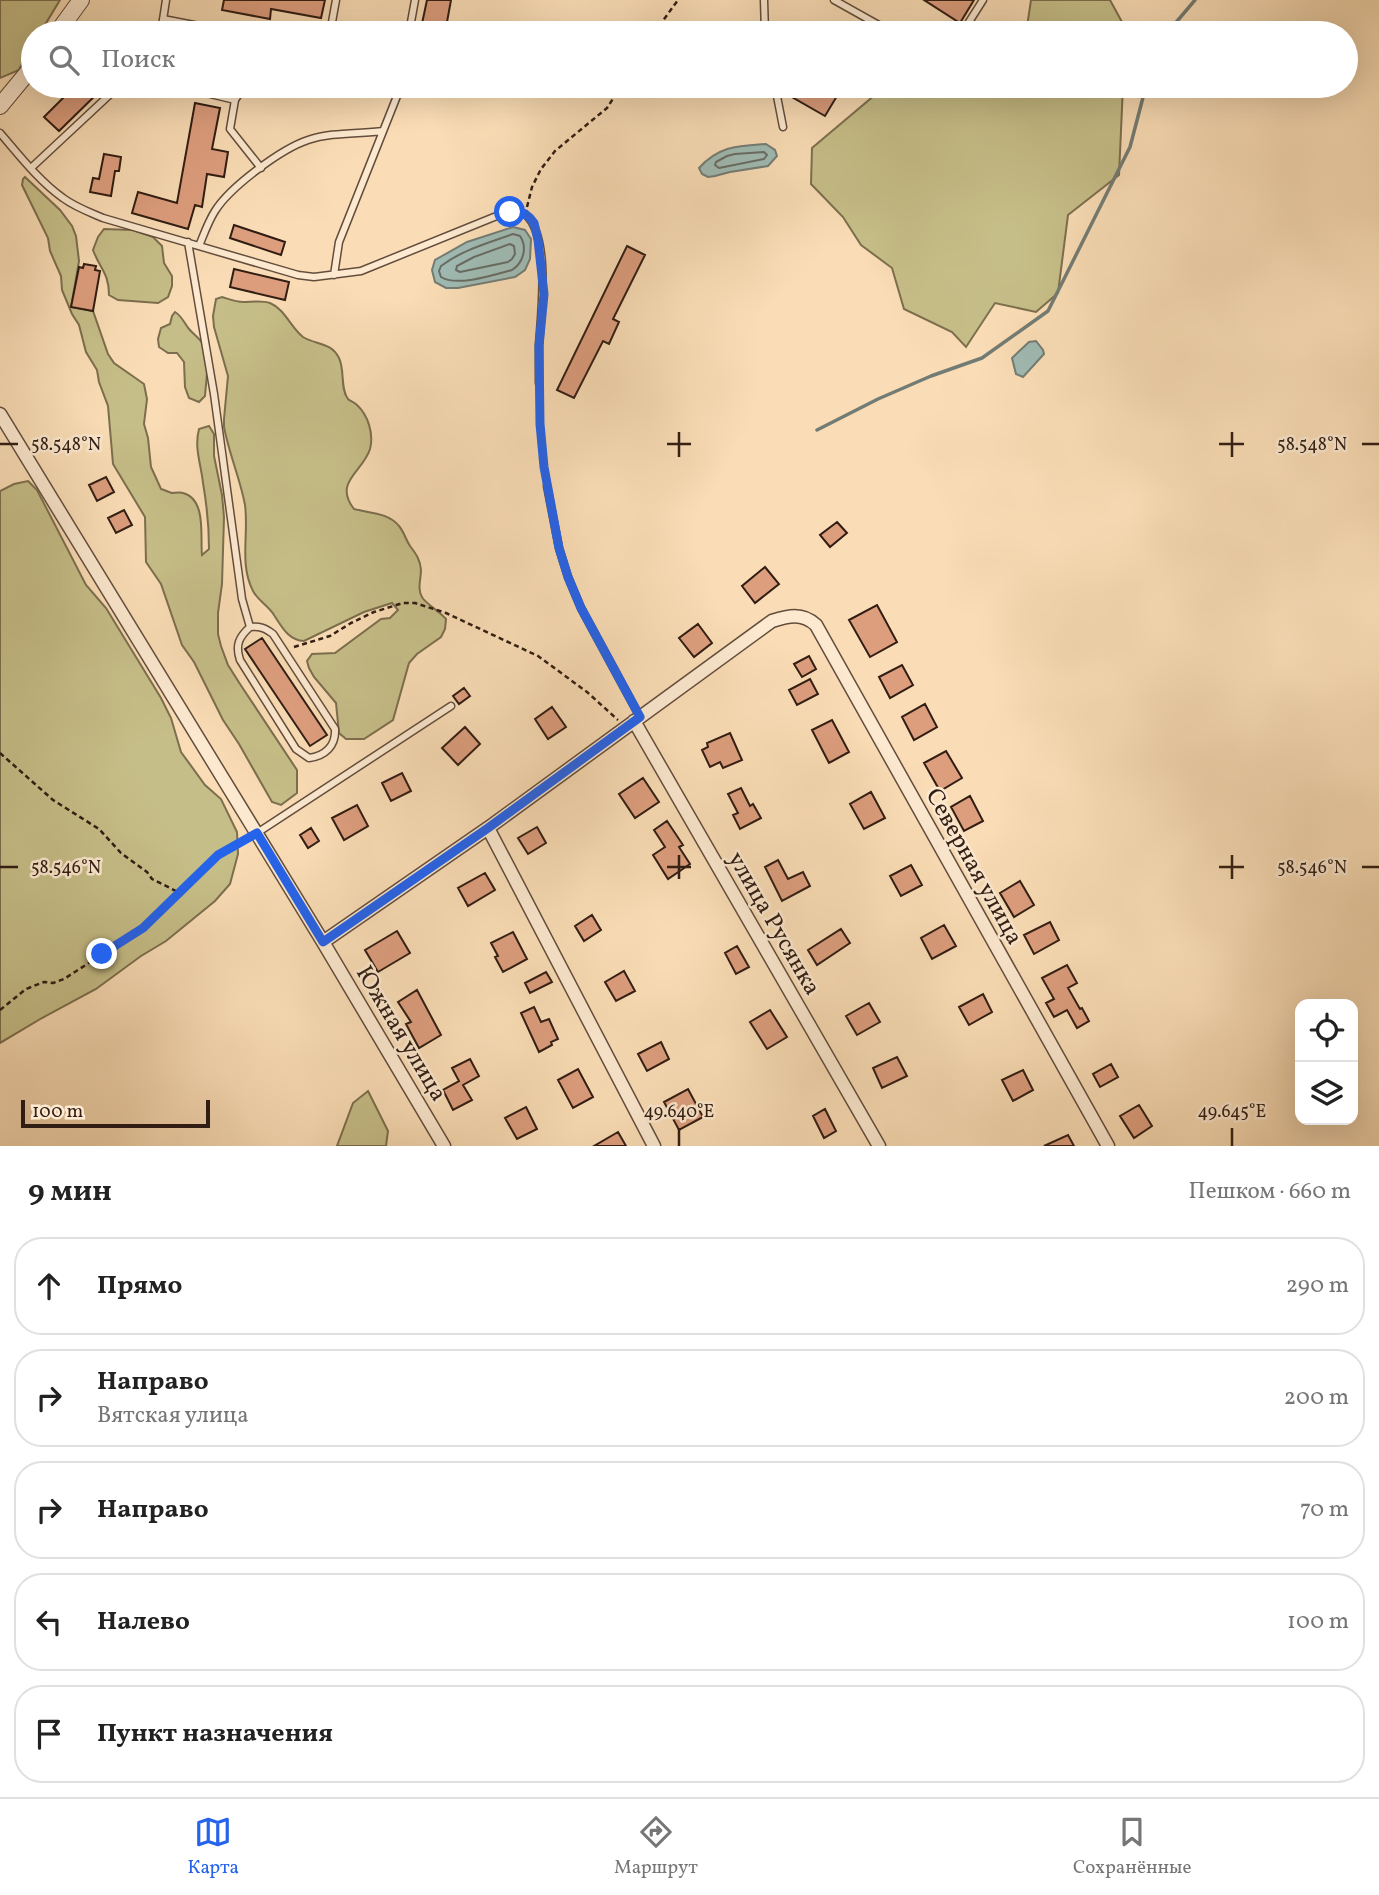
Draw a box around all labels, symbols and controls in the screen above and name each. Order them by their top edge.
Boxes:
search box [21,21,1358,98]
icon: search [45,41,83,79]
text: Поиск [101,42,175,78]
route start [494,196,525,227]
text: 58.548°N [31,433,101,458]
text: 58.548°N [1277,433,1347,458]
street label: Северная улица [916,782,1030,951]
street label: улица Русянка [718,846,828,1002]
text: 58.546°N [31,856,101,881]
text: 58.546°N [1277,856,1347,881]
route end [86,938,117,969]
street label: Южная улица [346,960,454,1109]
map controls [1295,999,1358,1125]
button: locate [1295,999,1358,1062]
button: layers [1295,1062,1358,1125]
scale bar [21,1097,210,1129]
text: 100 m [32,1099,83,1125]
text: 49.640°E [644,1100,715,1125]
text: 49.645°E [1198,1100,1267,1125]
text: 9 мин [28,1171,112,1213]
text: Пешком · 660 m [1189,1176,1351,1208]
icon: ahead [30,1267,68,1305]
text: Прямо [97,1268,182,1304]
text: 290 m [1286,1270,1349,1302]
text: Направо [97,1364,209,1400]
icon: right [30,1379,68,1417]
text: 200 m [1284,1382,1349,1414]
text: Вятская улица [97,1400,249,1432]
icon: right [30,1491,68,1529]
text: Направо [97,1492,209,1528]
text: 70 m [1300,1494,1349,1526]
icon: left [30,1603,68,1641]
text: Налево [97,1604,190,1640]
text: 100 m [1287,1606,1349,1638]
icon: arrive [30,1715,68,1753]
text: Пункт назначения [97,1716,333,1752]
tab: Карта [188,1813,239,1881]
tab: Маршрут [614,1813,698,1881]
tab: Сохранённые [1073,1813,1191,1881]

